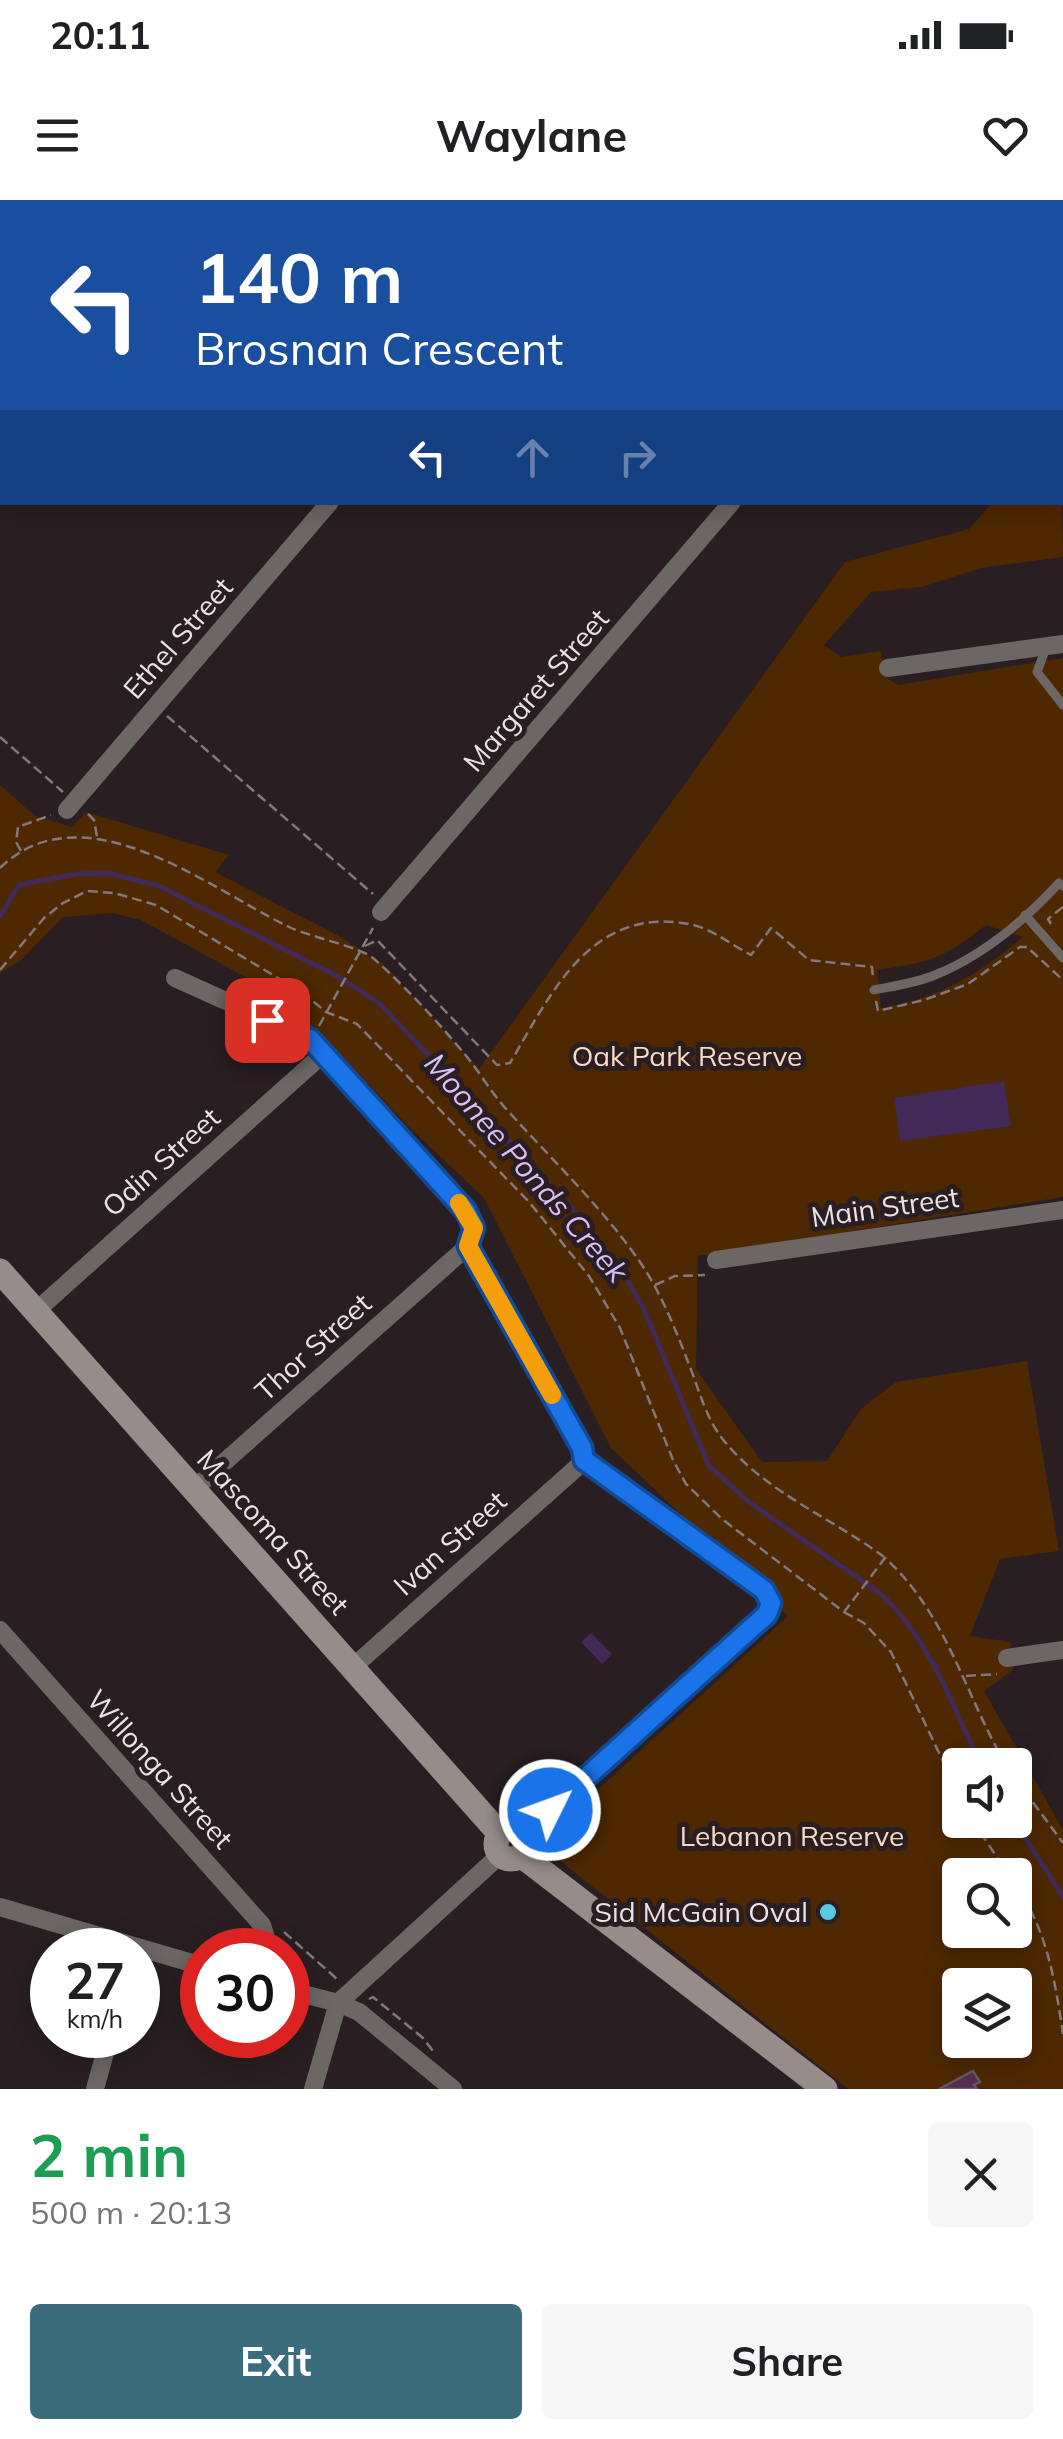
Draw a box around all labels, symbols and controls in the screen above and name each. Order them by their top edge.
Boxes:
text: 20:11 [50,11,151,59]
text: Waylane [436,107,627,163]
icon: menu [30,108,85,163]
icon: heart [978,108,1033,163]
text: 140 m [195,233,403,321]
icon: left [30,240,160,370]
text: Brosnan Crescent [195,320,563,376]
icon: left [400,430,455,485]
icon: ahead [505,430,560,485]
icon: right [610,430,665,485]
street label: Ethel Street [115,570,240,705]
street label: Margaret Street [455,601,616,778]
pin [225,978,310,1063]
icon: arrive [240,993,295,1048]
park label: Oak Park Reserve [572,1038,802,1073]
water label: Moonee Ponds Creek [417,1045,638,1291]
street label: Odin Street [95,1100,227,1224]
street label: Main Street [809,1179,961,1234]
street label: Thor Street [247,1285,378,1408]
street label: Mascoma Street [190,1442,357,1622]
street label: Ivan Street [386,1483,513,1602]
street label: Willonga Street [80,1682,241,1856]
map controls [942,1748,1032,2058]
button: sound [942,1748,1032,1838]
position arrow [498,1758,602,1862]
park label: Lebanon Reserve [680,1818,904,1853]
button: search [942,1858,1032,1948]
place label: Sid McGain Oval [595,1894,808,1929]
marker: Sid McGain Oval [817,1901,839,1923]
speed limit sign: 30 [180,1928,310,2058]
text: 27 [65,1949,125,2012]
button: layers [942,1968,1032,2058]
text: km/h [67,2003,123,2034]
text: 2 min [30,2117,188,2192]
button: close [928,2122,1033,2227]
text: 500 m · 20:13 [30,2192,232,2232]
button: Exit [30,2304,522,2419]
button: Share [542,2304,1033,2419]

